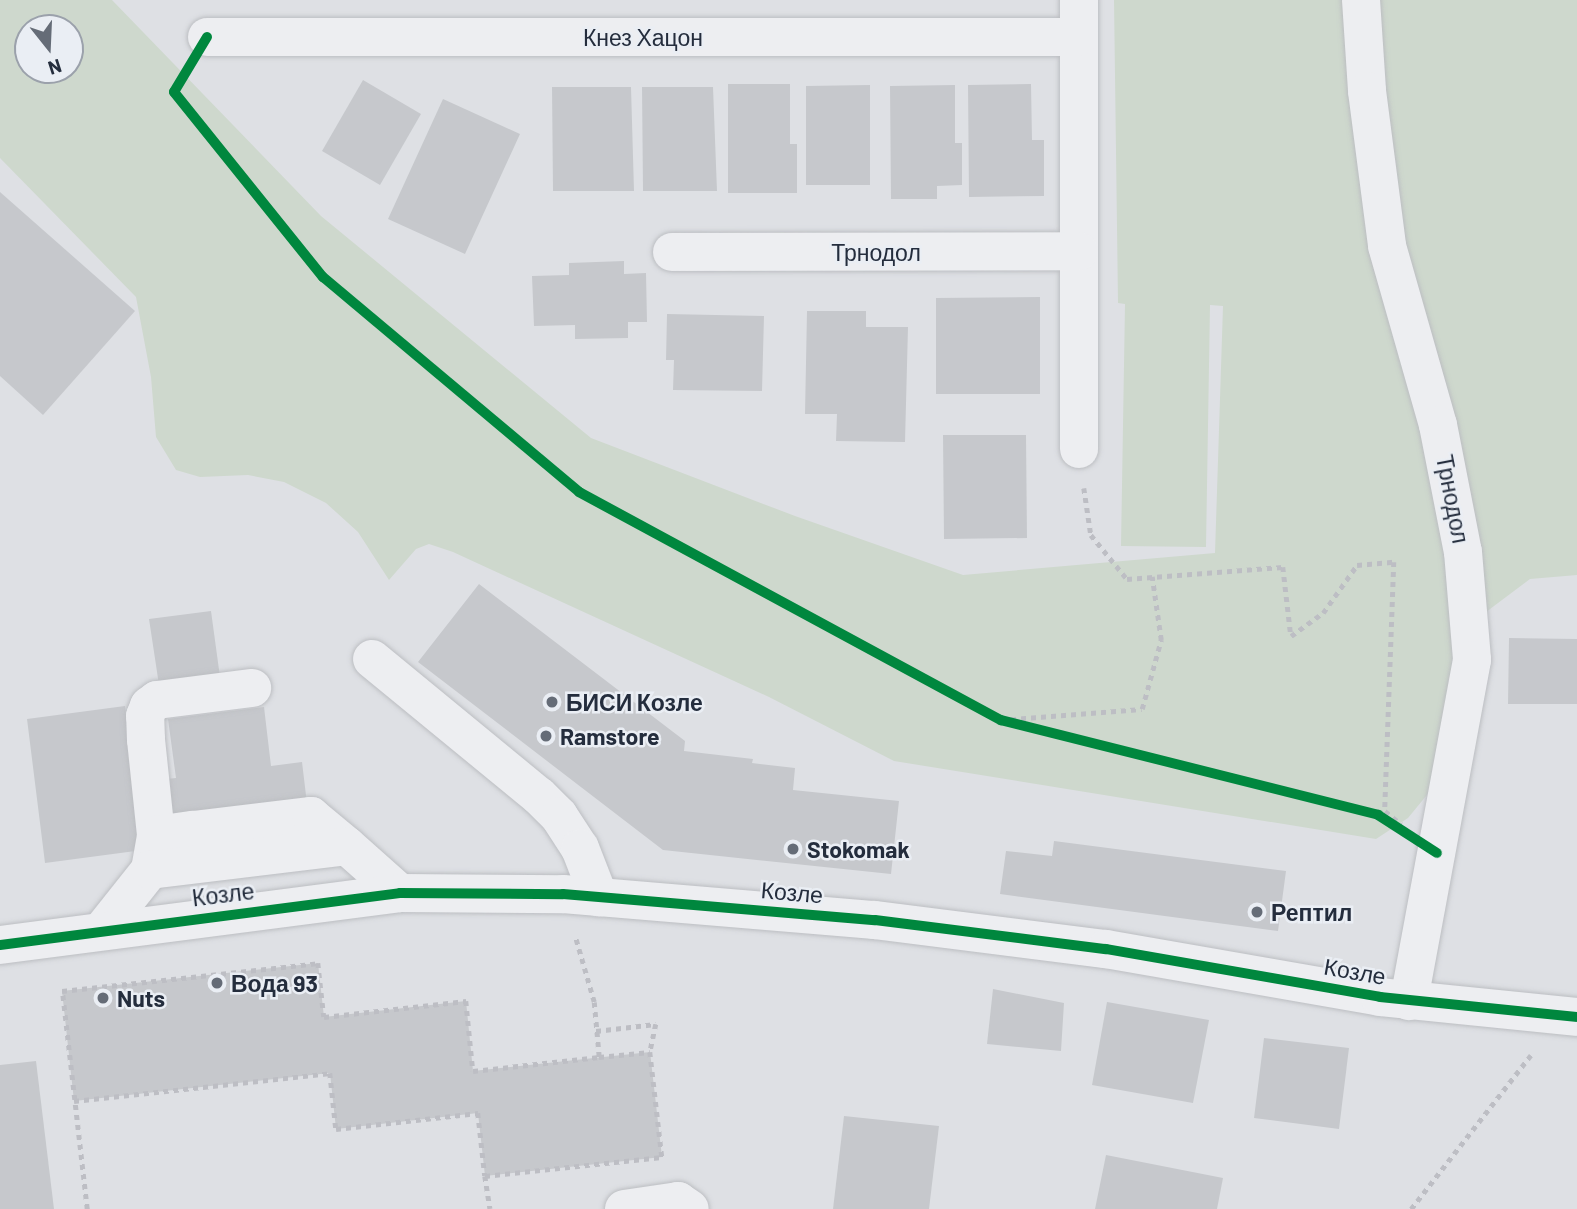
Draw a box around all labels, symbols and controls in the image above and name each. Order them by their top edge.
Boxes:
north arrow [14,14,84,84]
street label: Кнез Хацон [583,23,703,51]
text: N [45,55,65,80]
street label: Трнодол [831,238,921,266]
street label: Трнодол [1431,452,1475,546]
place label: БИСИ Козле [566,688,703,716]
marker: БИСИ Козле [544,694,560,710]
place label: Ramstore [560,722,659,750]
marker: Ramstore [538,728,554,744]
place label: Stokomak [807,835,910,863]
marker: Stokomak [785,841,801,857]
street label: Козле [190,876,256,912]
street label: Козле [760,876,824,908]
place label: Рептил [1271,898,1352,926]
marker: Рептил [1249,904,1265,920]
street label: Козле [1322,952,1388,990]
place label: Вода 93 [231,969,318,997]
marker: Вода 93 [209,975,225,991]
place label: Nuts [117,984,165,1012]
marker: Nuts [95,990,111,1006]

